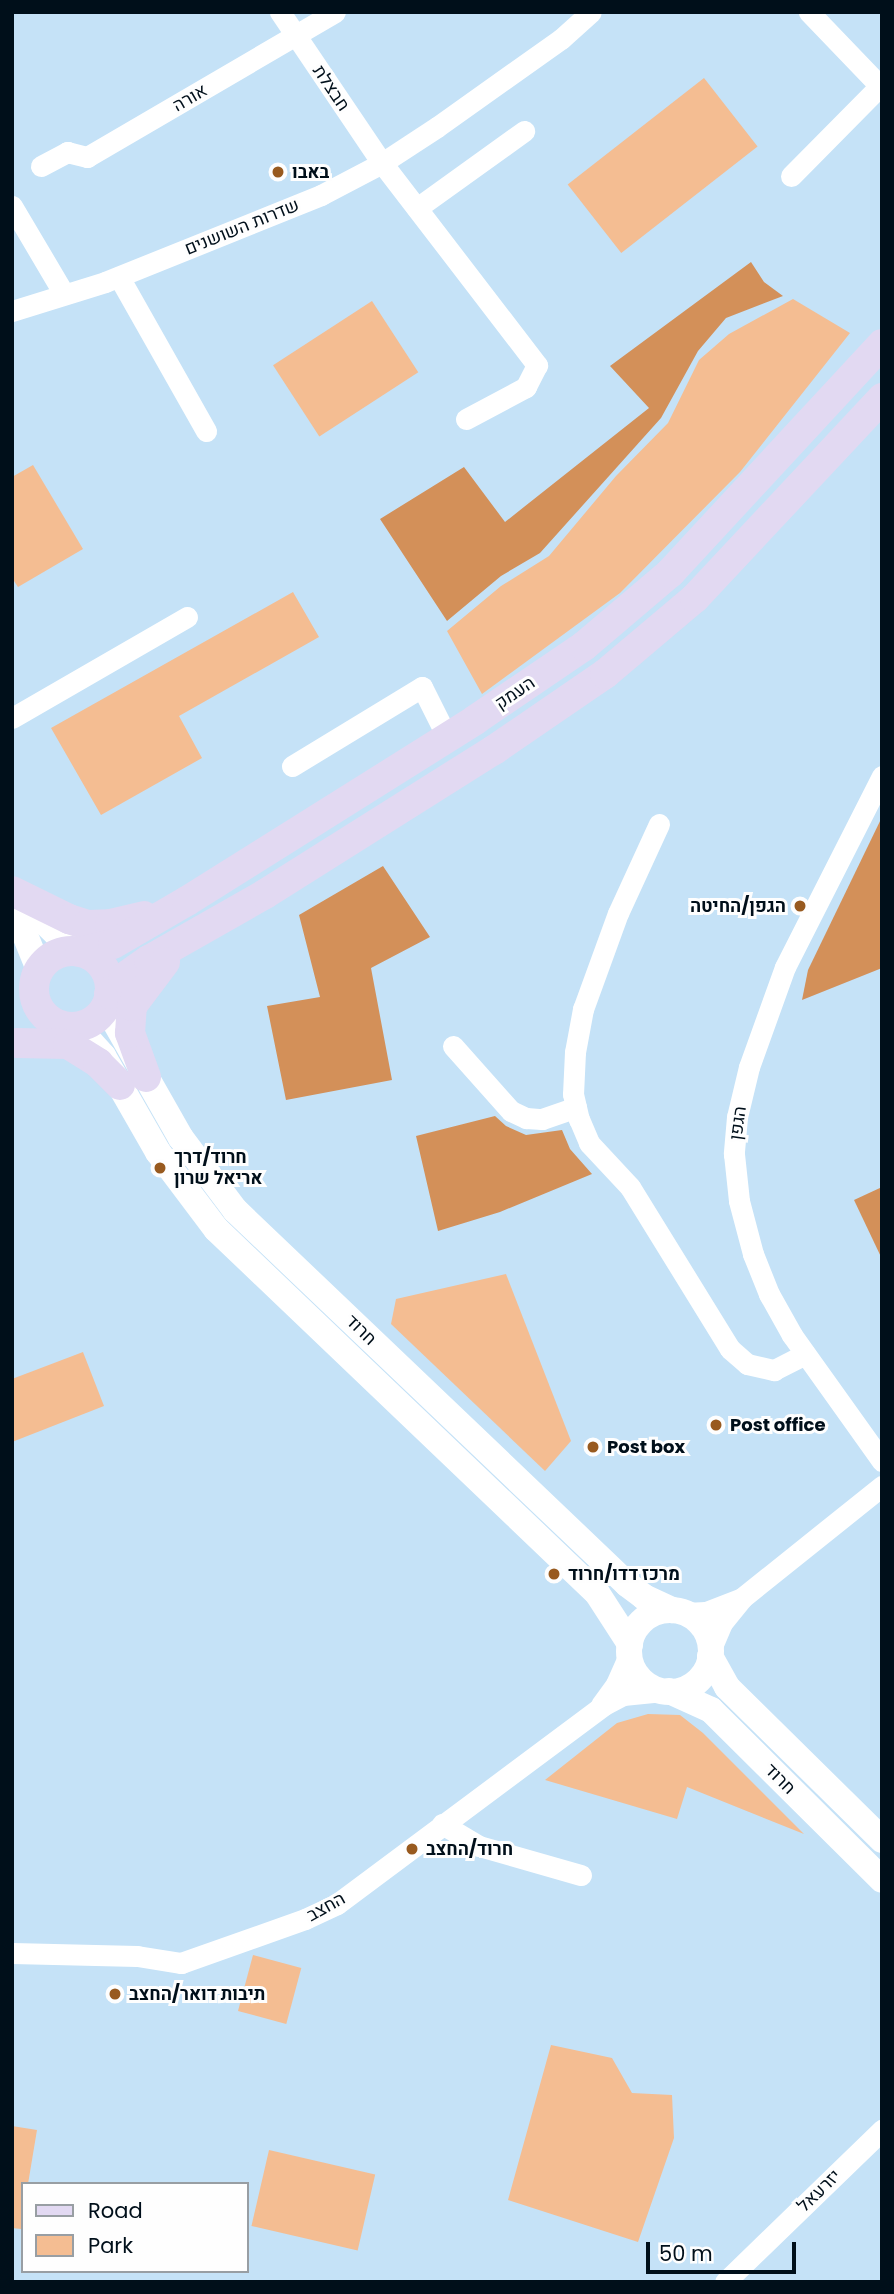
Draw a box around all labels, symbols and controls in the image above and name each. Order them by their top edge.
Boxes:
street label: חבצלת [308,61,354,115]
street label: אורה [169,80,211,116]
place label: באבו [292,161,329,183]
marker: באבו [270,164,286,180]
street label: שדרות השושנים [182,194,302,260]
street label: העמק [491,672,539,714]
place label: הגפן/החיטה [690,895,786,917]
marker: הגפן/החיטה [792,898,808,914]
street label: הגפן [725,1105,751,1141]
place label: חרוד/דרך אריאל שרון [174,1147,263,1190]
marker: חרוד/דרך אריאל שרון [152,1160,168,1176]
street label: חרוד [341,1310,381,1350]
place label: Post office [730,1414,826,1436]
marker: Post office [708,1417,724,1433]
place label: Post box [607,1436,685,1458]
marker: Post box [585,1439,601,1455]
place label: מרכז דדו/חרוד [568,1563,680,1585]
marker: מרכז דדו/חרוד [546,1566,562,1582]
street label: חרוד [760,1759,800,1799]
place label: חרוד/החצב [426,1838,513,1860]
marker: חרוד/החצב [404,1841,420,1857]
street label: החצב [303,1888,349,1926]
place label: תיבות דואר/החצב [129,1983,265,2005]
marker: תיבות דואר/החצב [107,1986,123,2002]
street label: יזרעאל [793,2165,845,2217]
legend [21,2182,248,2273]
text: Road [88,2196,143,2225]
scale bar [649,2228,800,2272]
text: Park [88,2231,133,2260]
text: 50 m [659,2239,713,2268]

